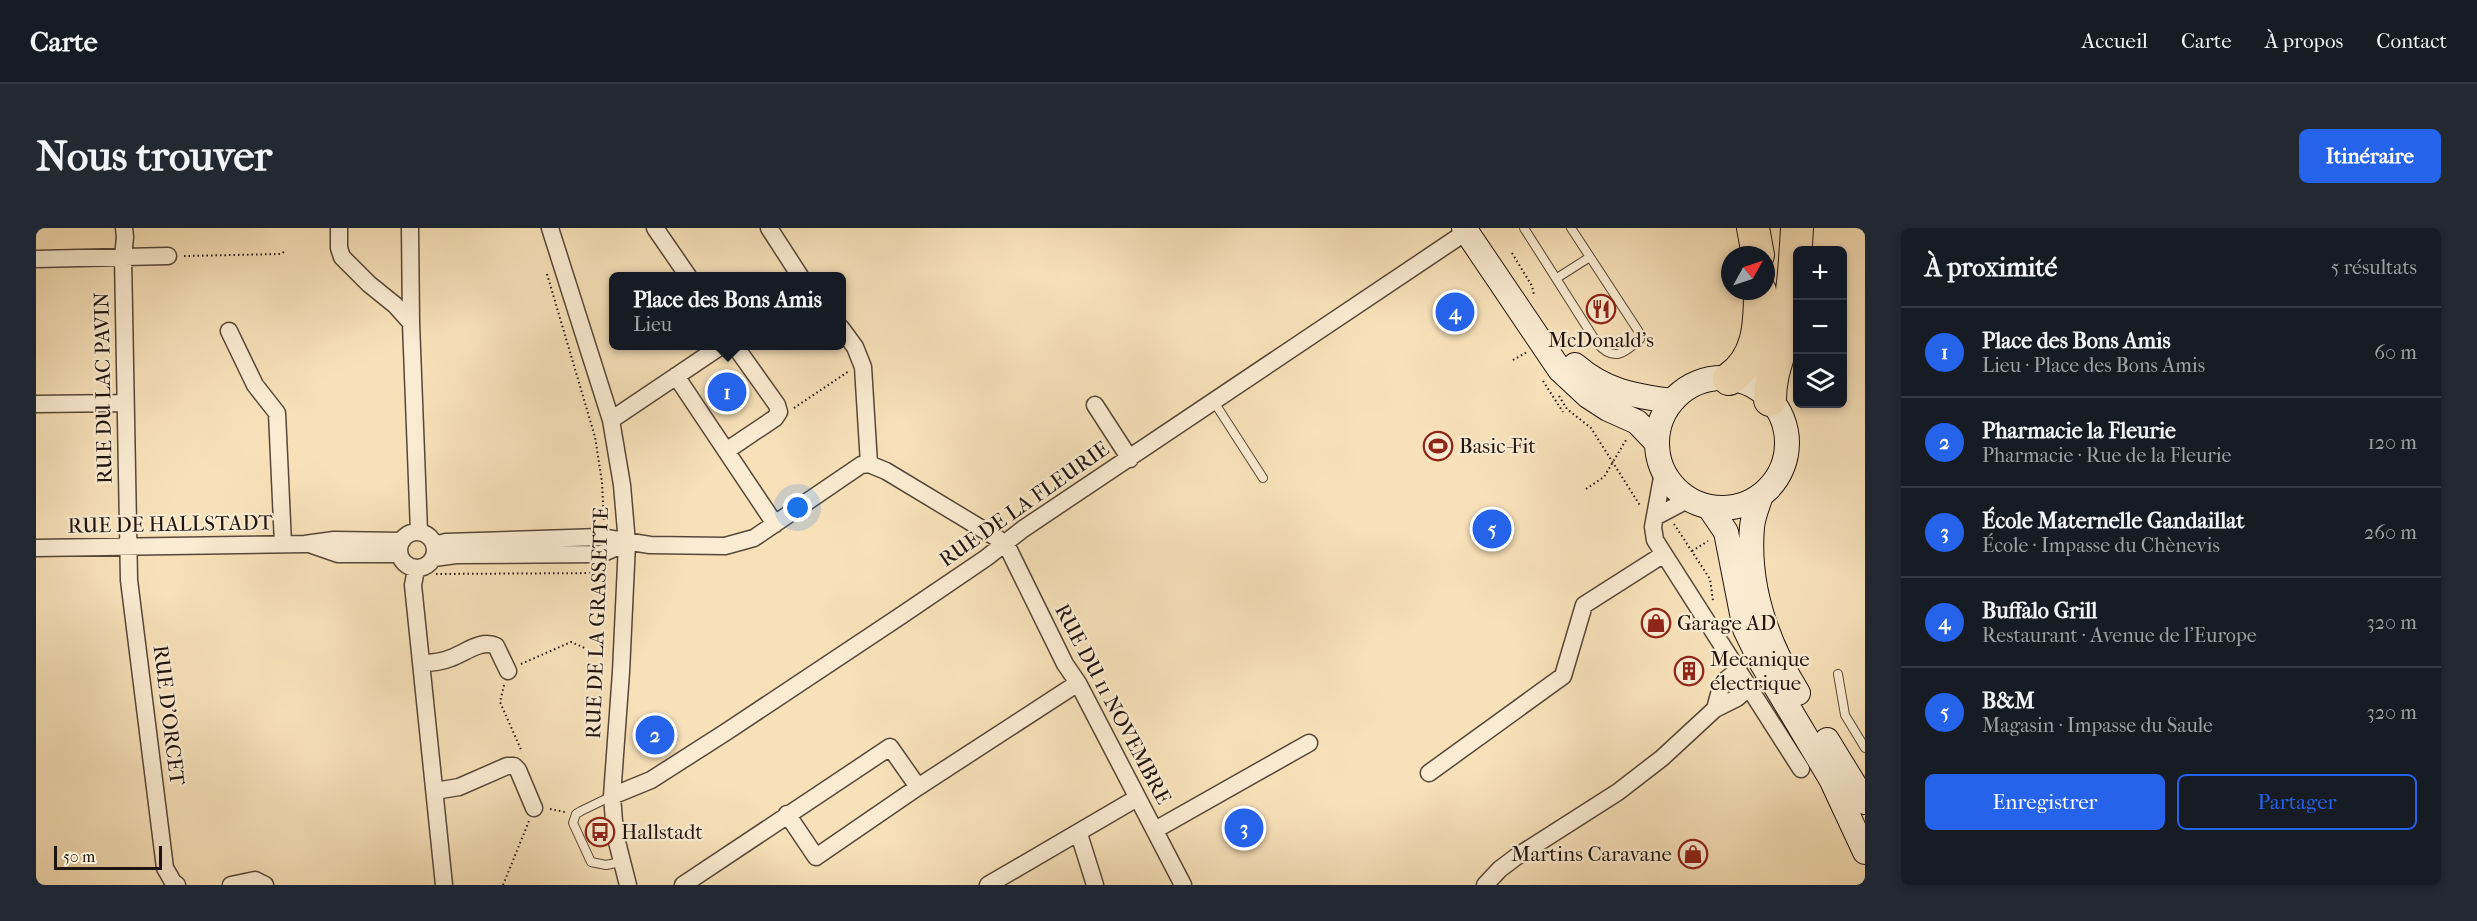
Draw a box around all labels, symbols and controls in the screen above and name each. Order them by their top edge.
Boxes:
text: Carte [30,25,98,58]
text: Accueil [2082,29,2148,53]
text: Carte [2181,29,2232,53]
text: À propos [2265,29,2343,53]
text: Contact [2376,29,2447,53]
button: Itinéraire [2299,129,2441,183]
text: Nous trouver [36,132,272,181]
north arrow [1721,246,1775,300]
map controls [1793,246,1847,408]
button: + [1793,246,1847,300]
text: À proximité [1925,252,2057,283]
text: 5 résultats [2331,256,2417,279]
popup [609,272,846,350]
text: Place des Bons Amis [633,287,822,313]
pin: 4 [1436,290,1474,334]
street label: RUE DU LAC PAVIN [89,292,117,484]
restaurant icon: McDonald's [1585,293,1617,325]
button: − [1793,300,1847,354]
text: Lieu [633,313,672,336]
place label: McDonald's [1548,328,1654,352]
text: Place des Bons Amis [1982,328,2171,354]
text: 1 [1941,341,1948,364]
text: 60 m [2374,341,2417,364]
button: layers [1793,354,1847,408]
text: Lieu · Place des Bons Amis [1982,354,2205,377]
pin: 1 [708,370,746,414]
text: Pharmacie la Fleurie [1982,418,2176,444]
sports icon: Basic-Fit [1422,430,1454,462]
text: 2 [1939,431,1950,454]
text: 120 m [2368,431,2417,454]
place label: Basic-Fit [1459,434,1536,458]
street label: RUE DE LA FLEURIE [935,436,1114,572]
text: Pharmacie · Rue de la Fleurie [1982,444,2231,467]
your location [783,493,812,522]
street label: RUE DE LA GRASSETTE [581,506,613,739]
pin: 5 [1472,506,1512,552]
text: École Maternelle Gandaillat [1982,508,2244,534]
street label: RUE DE HALLSTADT [67,510,274,538]
text: 3 [1940,521,1949,544]
text: 260 m [2364,521,2417,544]
text: École · Impasse du Chènevis [1982,534,2220,557]
text: Buffalo Grill [1982,598,2097,624]
street label: RUE DU 11 NOVEMBRE [1050,600,1176,808]
shop icon: Garage AD [1640,607,1672,639]
place label: Garage AD [1677,611,1776,635]
text: 4 [1939,611,1950,634]
text: 320 m [2367,611,2417,634]
text: Restaurant · Avenue de l'Europe [1982,624,2257,647]
street label: RUE D'ORCET [149,644,190,787]
place label: Mecanique électrique [1710,647,1810,695]
building icon: Mecanique électrique [1673,655,1705,687]
text: B&M [1982,688,2035,714]
text: 5 [1940,701,1949,724]
text: 320 m [2367,701,2417,724]
pin: 2 [636,712,674,758]
text: Magasin · Impasse du Saule [1982,714,2213,737]
button: Enregistrer [1925,774,2165,830]
button: Partager [2177,774,2417,830]
pin: 3 [1224,806,1264,850]
bus stop icon: Hallstadt [584,816,616,848]
place label: Hallstadt [621,820,703,844]
shop icon: Martins Caravane [1677,838,1709,870]
place label: Martins Caravane [1511,842,1672,866]
scale bar [54,843,162,870]
text: 50 m [63,847,95,866]

